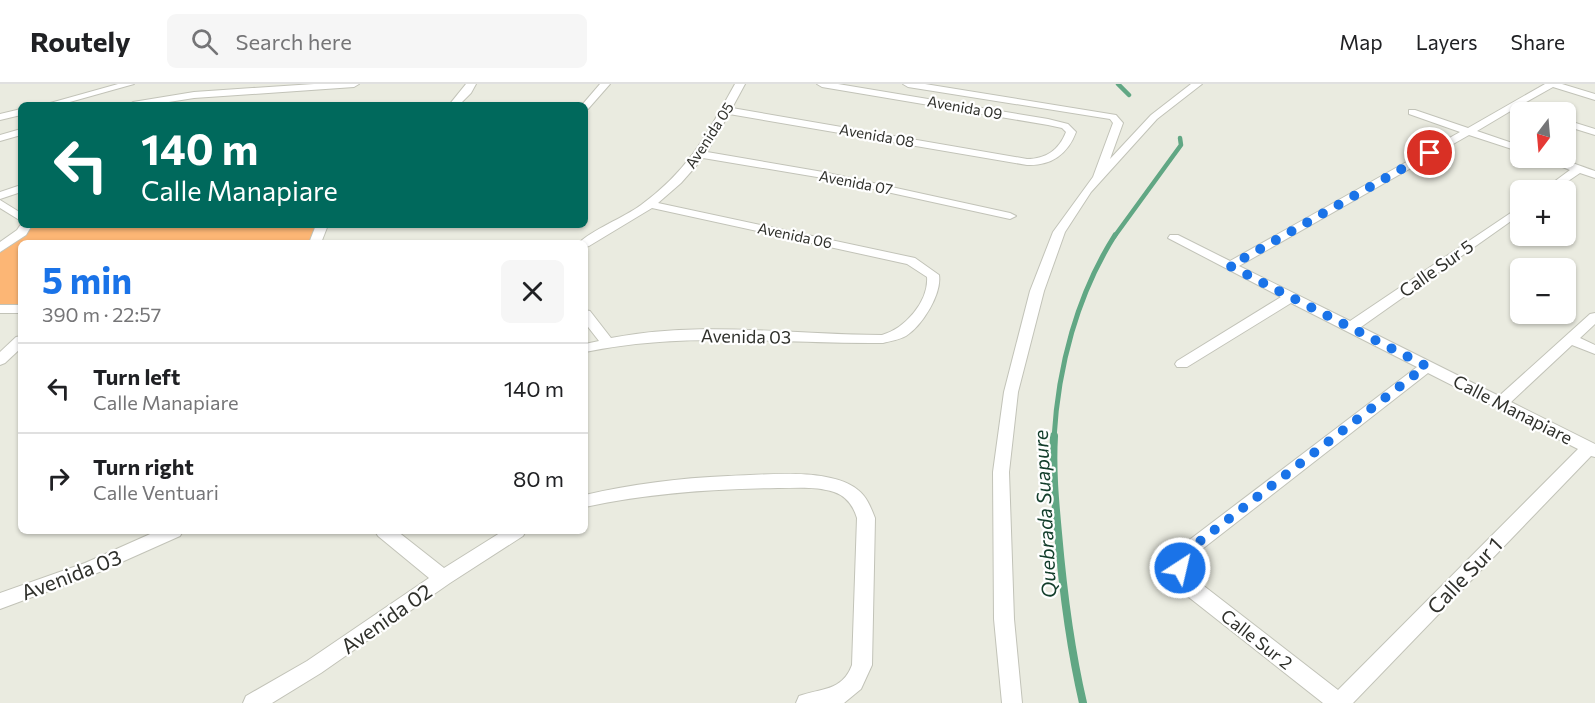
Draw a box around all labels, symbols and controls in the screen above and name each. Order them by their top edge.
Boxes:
search box [167,14,587,68]
text: Routely [30,24,131,58]
icon: search [188,25,221,58]
text: Search here [236,28,352,55]
text: Map [1339,29,1383,54]
text: Layers [1416,29,1478,54]
text: Share [1511,29,1565,54]
street label: Avenida 09 [926,92,1004,122]
street label: Avenida 05 [681,98,737,172]
north arrow [1510,102,1576,168]
map controls [1510,102,1576,324]
street label: Avenida 08 [838,120,916,150]
text: 140 m [141,122,258,174]
icon: left [42,126,120,204]
pin [1404,127,1455,178]
icon: arrive [1413,136,1446,169]
street label: Avenida 07 [818,166,894,198]
text: Calle Manapiare [141,174,338,207]
button: + [1510,180,1576,246]
street label: Avenida 06 [756,218,834,252]
street label: Calle Sur 5 [1395,234,1477,302]
text: 5 min [42,257,132,301]
button: − [1510,258,1576,324]
button: close [501,260,564,323]
text: 390 m · 22:57 [42,302,161,326]
street label: Avenida 03 [701,324,791,348]
text: Turn left [93,363,180,390]
street label: Calle Manapiare [1450,369,1576,449]
icon: left [42,372,75,405]
text: 140 m [504,375,564,402]
text: Calle Manapiare [93,390,239,414]
water label: Quebrada Suapure [1028,429,1060,599]
text: Turn right [93,453,194,480]
icon: right [42,462,75,495]
text: 80 m [513,465,564,492]
text: Calle Ventuari [93,480,219,504]
street label: Calle Sur 1 [1421,532,1507,618]
position arrow [1148,536,1212,600]
street label: Avenida 03 [17,543,125,605]
street label: Avenida 02 [336,578,436,658]
street label: Calle Sur 2 [1217,604,1297,674]

